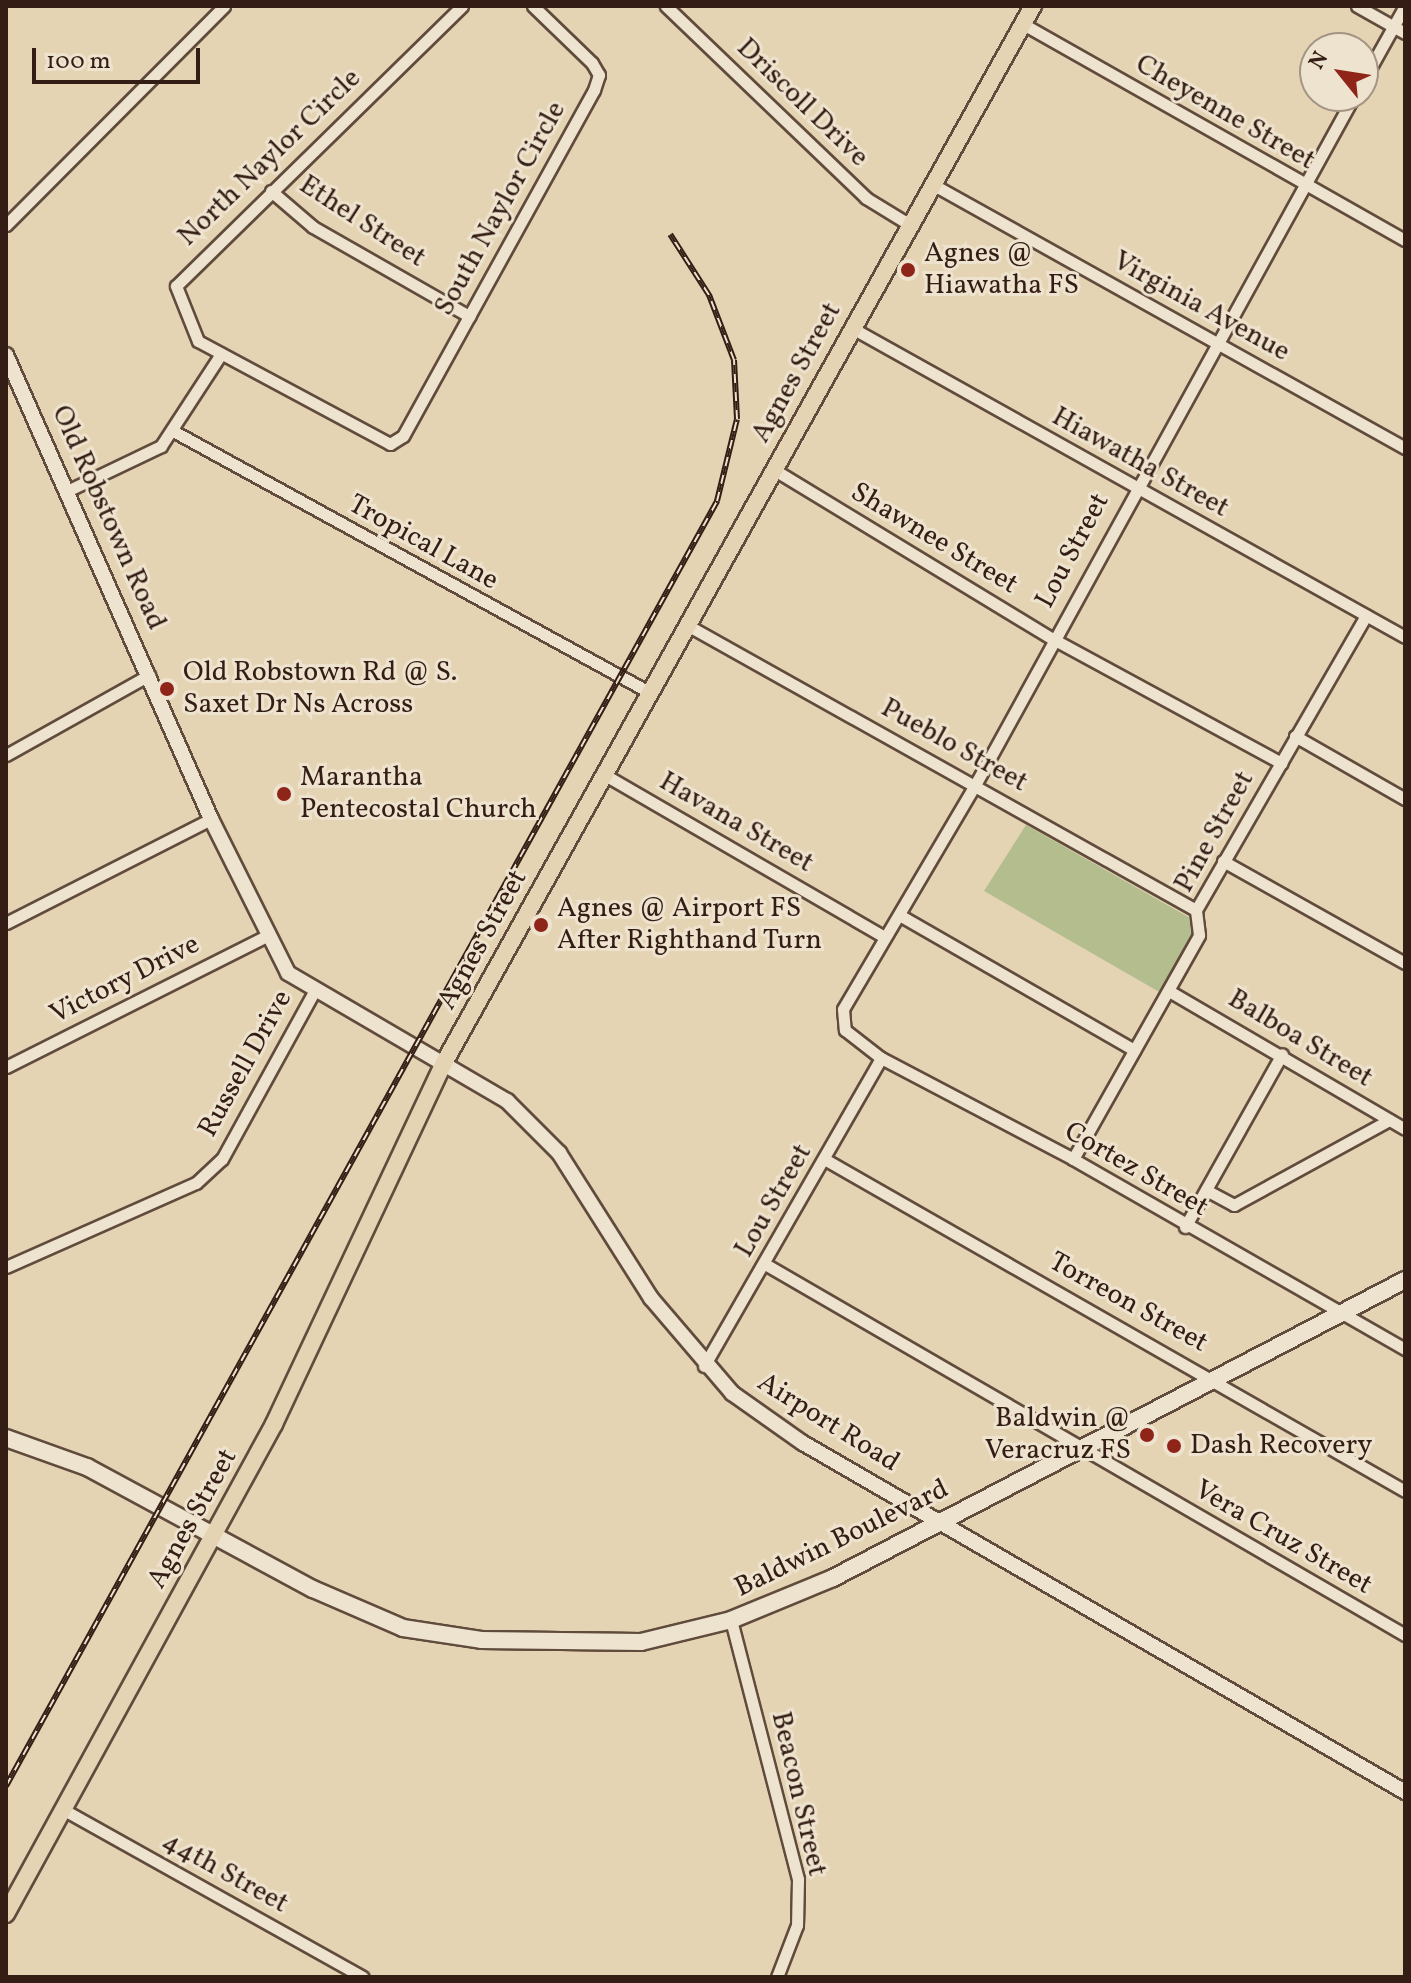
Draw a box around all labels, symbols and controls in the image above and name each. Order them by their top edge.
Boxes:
scale bar [36,32,204,82]
street label: Driscoll Drive [729,32,875,174]
north arrow [1299,32,1379,112]
text: 100 m [46,45,111,79]
text: N [1302,46,1337,75]
street label: Cheyenne Street [1129,48,1321,178]
street label: North Naylor Circle [172,62,368,254]
street label: South Naylor Circle [428,96,574,322]
street label: Ethel Street [292,169,432,275]
place label: Agnes @ Hiawatha FS [924,237,1079,303]
street label: Virginia Avenue [1107,245,1295,369]
marker: Agnes @ Hiawatha FS [899,261,917,279]
street label: Agnes Street [745,297,849,449]
street label: Hiawatha Street [1046,400,1234,526]
street label: Old Robstown Road [43,401,173,635]
street label: Shawnee Street [844,476,1024,602]
street label: Tropical Lane [342,488,504,598]
street label: Lou Street [1029,488,1117,614]
place label: Old Robstown Rd @ S. Saxet Dr Ns Across [183,656,457,722]
marker: Old Robstown Rd @ S. Saxet Dr Ns Across [158,680,176,698]
street label: Pueblo Street [875,692,1033,800]
place label: Marantha Pentecostal Church [300,761,537,827]
street label: Havana Street [653,765,819,881]
street label: Pine Street [1168,765,1262,899]
marker: Marantha Pentecostal Church [275,785,293,803]
street label: Agnes Street [431,864,535,1016]
place label: Agnes @ Airport FS After Righthand Turn [557,892,823,958]
marker: Agnes @ Airport FS After Righthand Turn [532,916,550,934]
street label: Victory Drive [44,928,206,1032]
street label: Balboa Street [1222,983,1378,1095]
street label: Russell Drive [192,985,300,1143]
street label: Cortez Street [1058,1115,1214,1225]
street label: Lou Street [728,1138,820,1264]
street label: Torreon Street [1043,1245,1213,1361]
street label: Airport Road [751,1366,905,1480]
place label: Baldwin @ Veracruz FS [985,1402,1131,1468]
marker: Baldwin @ Veracruz FS [1138,1426,1156,1444]
place label: Dash Recovery [1190,1429,1372,1463]
marker: Dash Recovery [1165,1437,1183,1455]
street label: Agnes Street [141,1443,245,1595]
street label: Baldwin Boulevard [730,1473,954,1605]
street label: Vera Cruz Street [1188,1473,1378,1603]
street label: Beacon Street [763,1708,833,1880]
street label: 44th Street [156,1825,294,1921]

